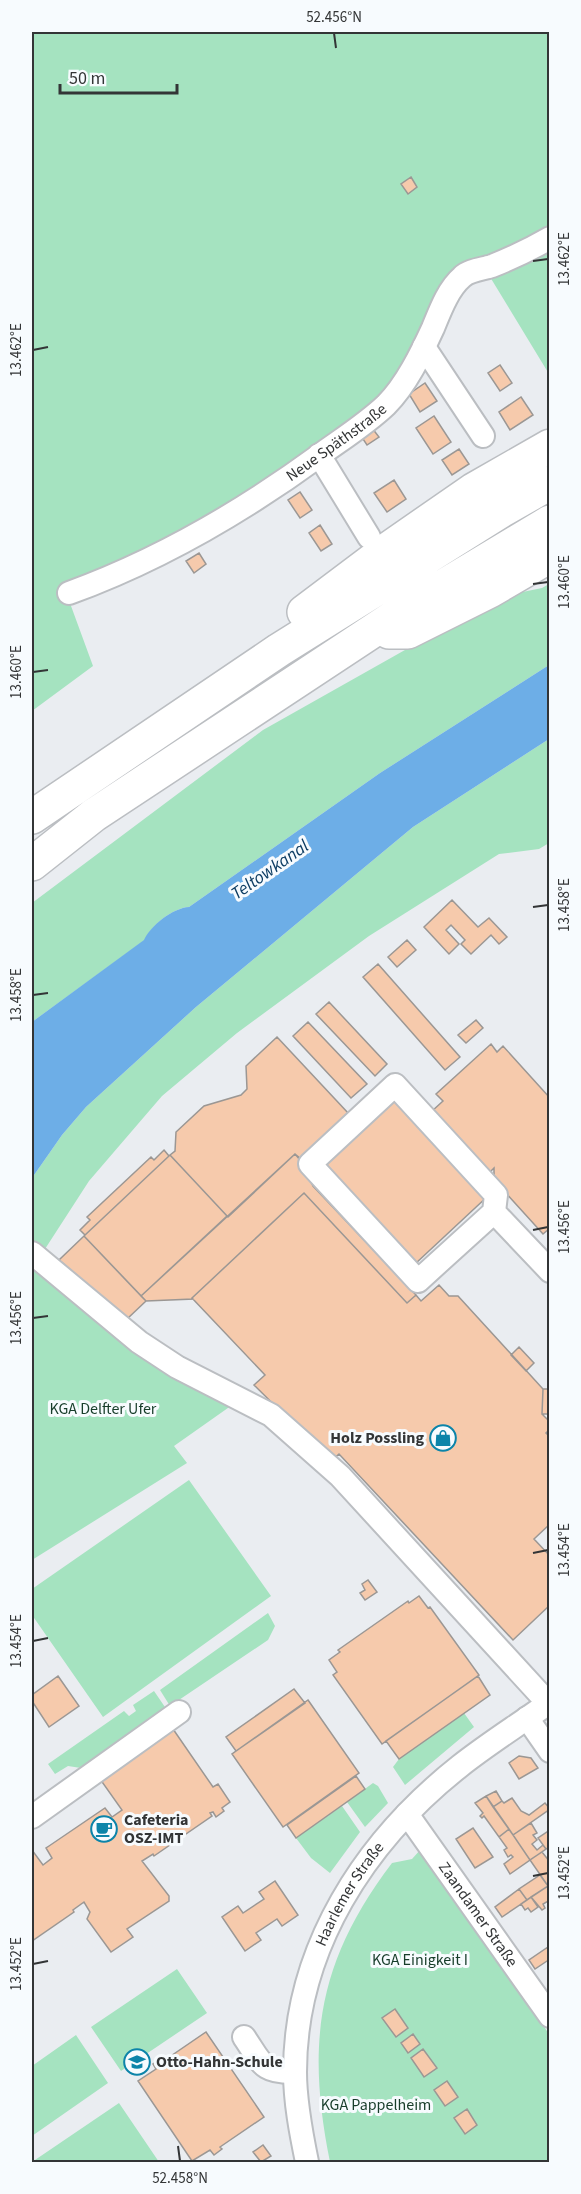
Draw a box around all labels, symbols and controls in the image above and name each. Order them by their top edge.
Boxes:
text: 52.456°N [306,7,362,28]
scale bar [60,57,177,95]
text: 50 m [69,66,105,91]
text: 13.462°E [554,232,575,286]
text: 13.462°E [6,323,27,377]
street label: Neue Späthstraße [282,398,392,487]
text: 13.460°E [554,555,575,609]
text: 13.460°E [6,645,27,699]
water label: Teltowkanal [226,834,314,906]
text: 13.458°E [554,878,575,932]
text: 13.458°E [6,968,27,1022]
text: 13.456°E [554,1200,575,1254]
text: 13.456°E [6,1291,27,1345]
park label: KGA Delfter Ufer [50,1398,157,1420]
shop icon: Holz Possling [428,1423,458,1453]
place label: Holz Possling [330,1427,424,1449]
text: 13.454°E [554,1523,575,1577]
text: 13.454°E [6,1614,27,1668]
place label: Cafeteria OSZ-IMT [124,1809,189,1849]
cafe icon: Cafeteria OSZ-IMT [89,1814,119,1844]
street label: Haarlemer Straße [310,1837,389,1950]
text: 13.452°E [554,1846,575,1900]
street label: Zaandamer Straße [433,1857,523,1972]
text: 13.452°E [6,1937,27,1991]
park label: KGA Einigkeit I [372,1949,468,1971]
school or university icon: Otto-Hahn-Schule [122,2047,152,2077]
place label: Otto-Hahn-Schule [156,2051,283,2073]
park label: KGA Pappelheim [321,2094,431,2116]
text: 52.458°N [152,2168,208,2189]

